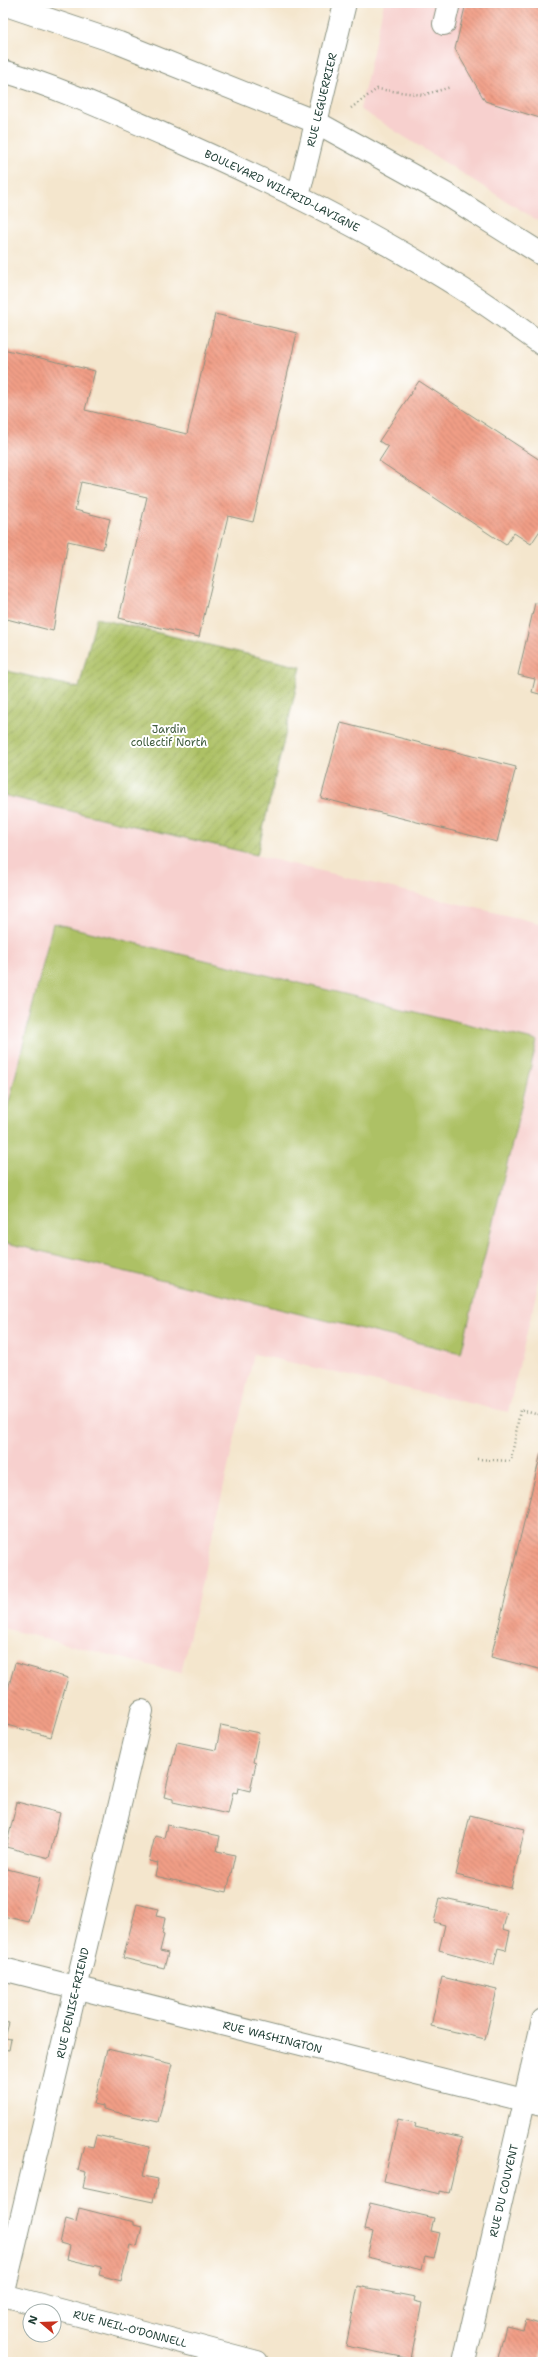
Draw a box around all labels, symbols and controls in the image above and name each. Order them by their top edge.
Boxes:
street label: RUE LEGUERRIER [303,51,340,148]
street label: BOULEVARD WILFRID-LAVIGNE [202,146,363,235]
park label: Jardin collectif North [131,722,207,750]
street label: RUE DENISE-FRIEND [53,1946,93,2060]
street label: RUE WASHINGTON [221,2017,324,2057]
street label: RUE DU COUVENT [486,2142,522,2239]
north arrow [22,2303,62,2343]
street label: RUE NEIL-O'DONNELL [72,2306,189,2351]
text: N [25,2313,42,2326]

